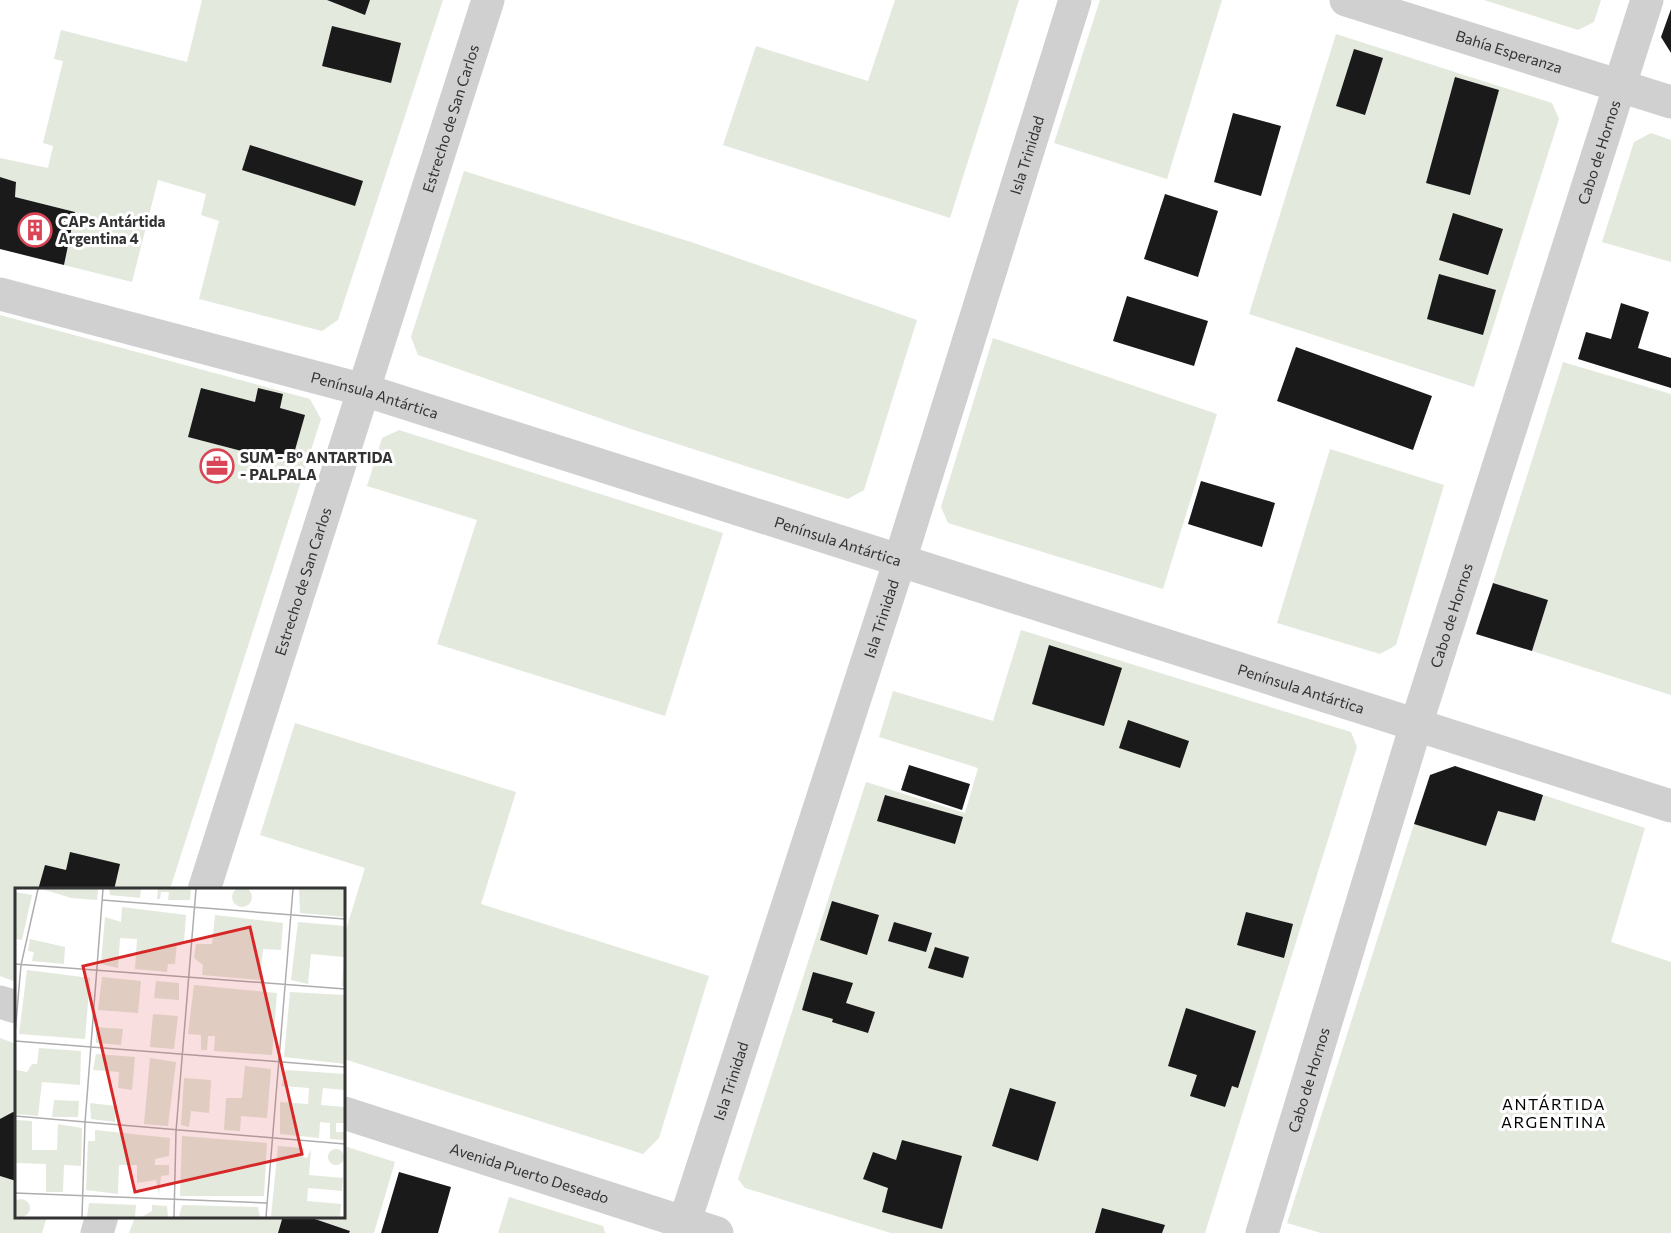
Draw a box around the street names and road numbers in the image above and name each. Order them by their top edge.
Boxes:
street label: Bahía Esperanza [1454,26,1565,76]
street label: Estrecho de San Carlos [418,42,482,195]
street label: Cabo de Hornos [1573,97,1624,207]
street label: Isla Trinidad [1006,113,1047,197]
street label: Península Antártica [309,367,441,422]
street label: Estrecho de San Carlos [270,505,335,658]
street label: Península Antártica [772,512,904,570]
street label: Cabo de Hornos [1426,561,1476,670]
street label: Isla Trinidad [860,577,902,660]
street label: Península Antártica [1236,660,1367,717]
street label: Cabo de Hornos [1284,1025,1333,1135]
street label: Isla Trinidad [709,1039,752,1122]
street label: Avenida Puerto Deseado [448,1139,611,1207]

